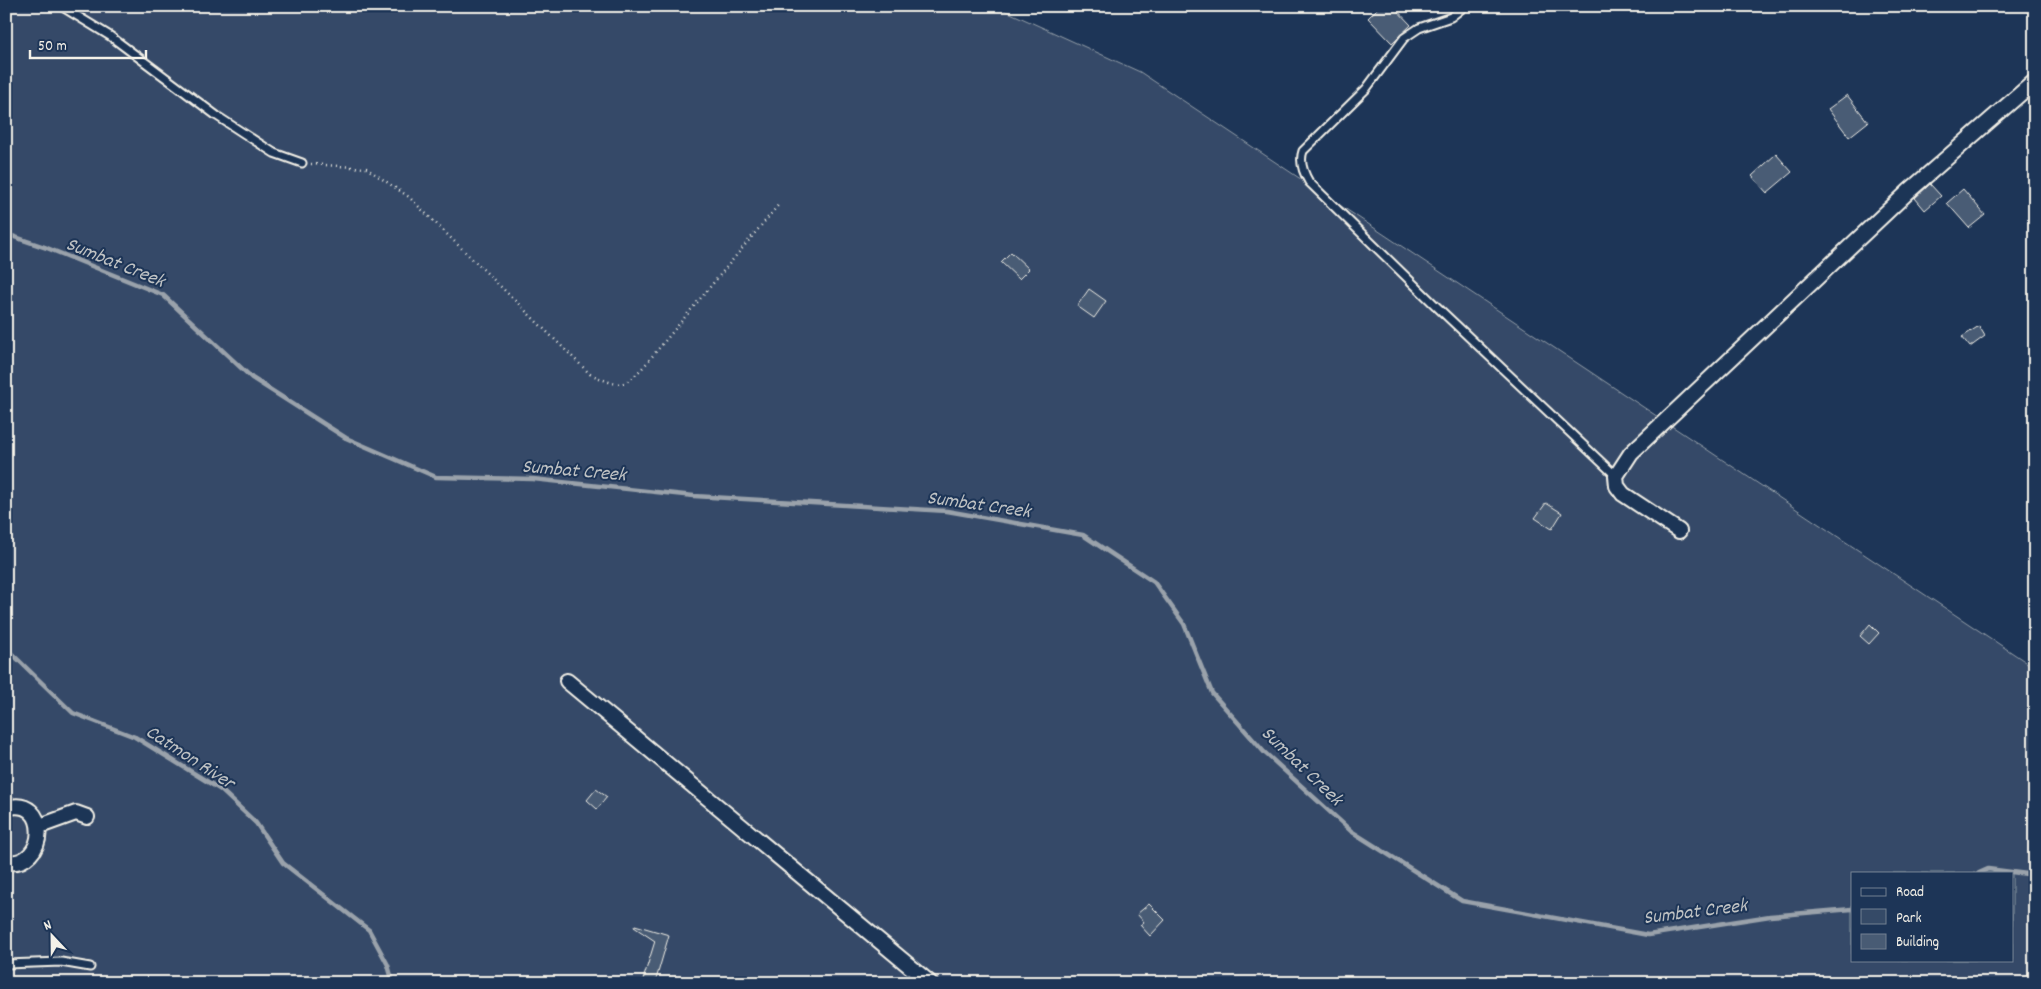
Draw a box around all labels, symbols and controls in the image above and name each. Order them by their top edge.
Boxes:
scale bar [30,28,146,60]
text: 50 m [38,36,67,58]
water label: Sumbat Creek [61,231,170,297]
water label: Sumbat Creek [521,453,629,491]
water label: Sumbat Creek [925,485,1034,527]
water label: Catmon River [139,719,242,799]
water label: Sumbat Creek [1254,721,1349,815]
legend [1851,872,2014,962]
text: Road [1896,882,1924,904]
water label: Sumbat Creek [1642,893,1751,933]
text: Park [1896,908,1922,930]
north arrow [28,912,78,962]
text: N [41,915,55,936]
text: Building [1896,932,1939,954]

